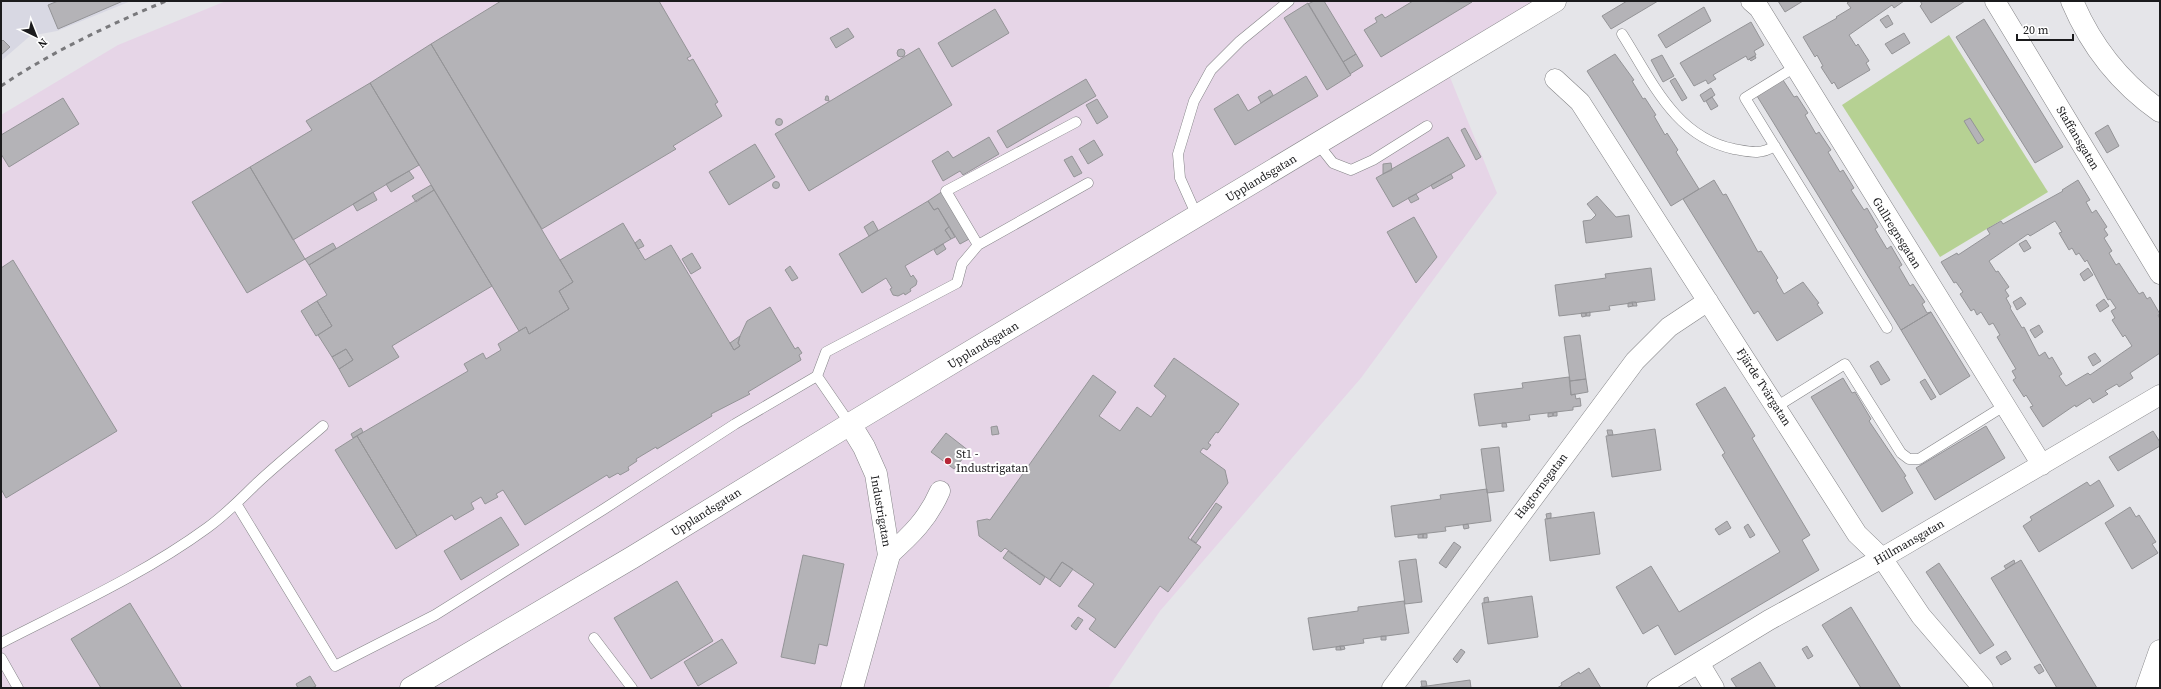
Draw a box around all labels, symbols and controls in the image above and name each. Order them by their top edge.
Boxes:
north arrow [16,16,56,56]
scale bar [2017,16,2073,42]
text: 20 m [2023,22,2049,38]
text: N [34,35,51,51]
street label: Staffansgatan [2053,103,2103,173]
street label: Upplandsgatan [1223,151,1299,205]
street label: Gullregnsgatan [1869,194,1925,272]
street label: Upplandsgatan [945,318,1021,372]
street label: Fjärde Tvärgatan [1733,345,1795,429]
place label: St1 - Industrigatan [956,446,1028,476]
street label: Hagtornsgatan [1511,450,1571,522]
marker: St1 - Industrigatan [943,456,953,466]
street label: Industrigatan [867,474,895,548]
street label: Upplandsgatan [668,484,744,540]
street label: Hillmansgatan [1871,515,1947,569]

